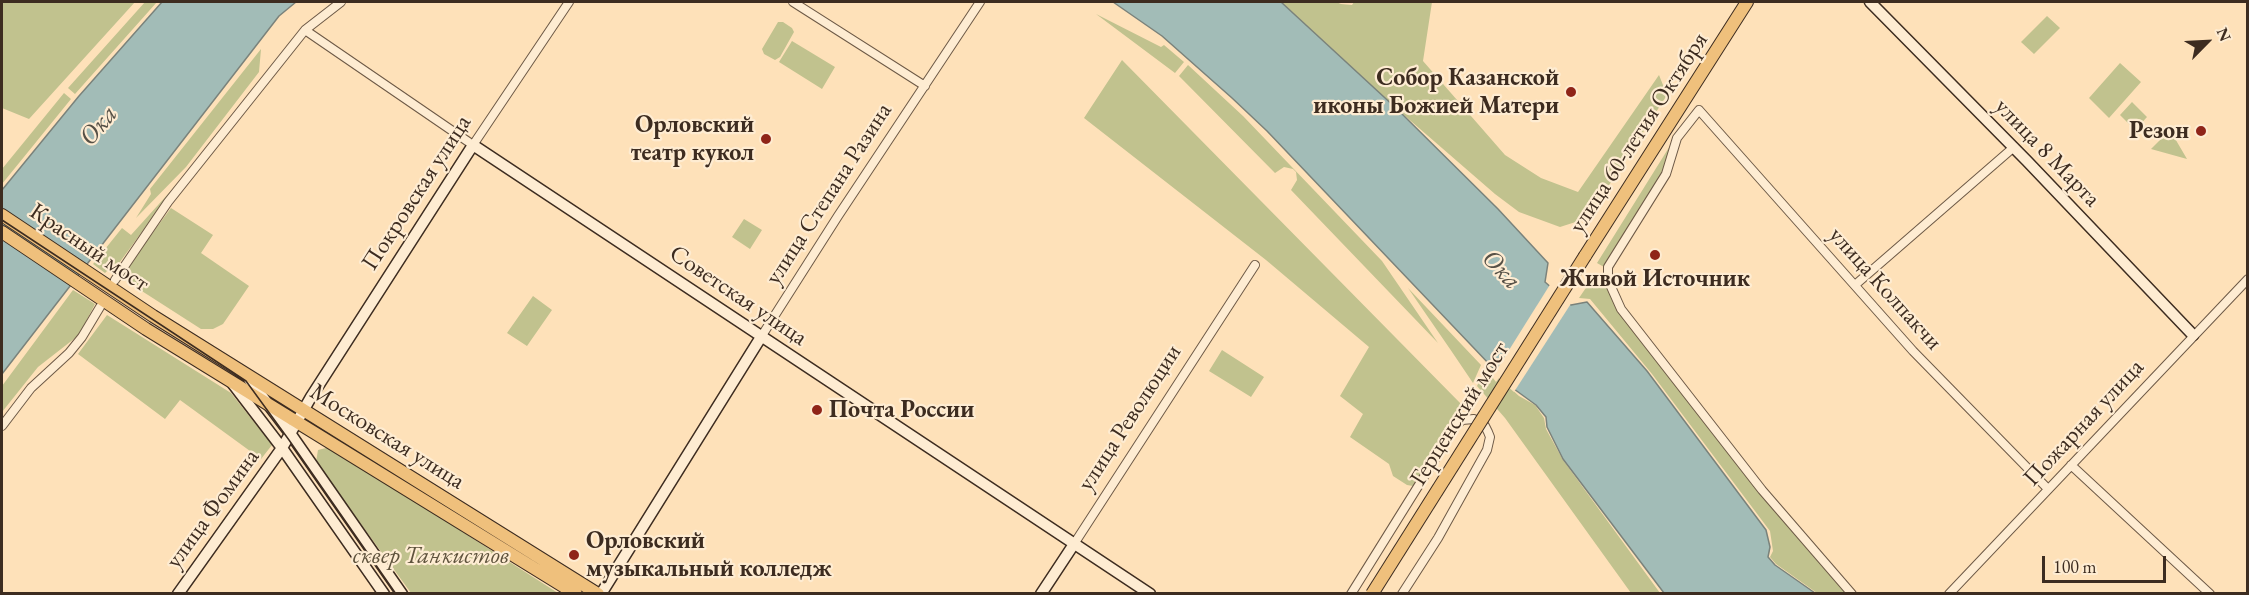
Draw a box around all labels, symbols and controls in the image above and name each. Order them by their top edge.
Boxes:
north arrow [2177,12,2237,72]
text: N [2212,24,2236,45]
street label: улица 60-летия Октября [1563,27,1715,239]
place label: Собор Казанской иконы Божией Матери [1313,64,1559,120]
marker: Собор Казанской иконы Божией Матери [1564,85,1578,99]
street label: улица 8 Марта [1988,93,2106,213]
street label: улица Степана Разина [759,98,899,290]
water label: Ока [73,99,125,153]
street label: Покровская улица [356,110,478,276]
place label: Орловский театр кукол [631,111,754,167]
place label: Резон [2129,117,2189,145]
marker: Резон [2194,124,2208,138]
marker: Орловский театр кукол [759,132,773,146]
street label: Красный мост [24,197,154,299]
street label: улица Колпакчи [1822,222,1948,356]
street label: Советская улица [664,239,812,353]
water label: Ока [1475,244,1527,296]
marker: Живой Источник [1648,248,1662,262]
place label: Живой Источник [1560,265,1750,293]
street label: Герценский мост [1404,337,1516,491]
street label: улица Революции [1072,339,1188,497]
street label: Пожарная улица [2018,353,2150,493]
street label: Московская улица [304,378,470,496]
place label: Почта России [829,396,974,424]
marker: Почта России [810,403,824,417]
street label: улица Фомина [160,444,266,574]
place label: Орловский музыкальный колледж [586,527,832,583]
park label: сквер Танкистов [353,542,509,570]
scale bar [2045,544,2170,582]
marker: Орловский музыкальный колледж [567,548,581,562]
text: 100 m [2053,555,2097,578]

